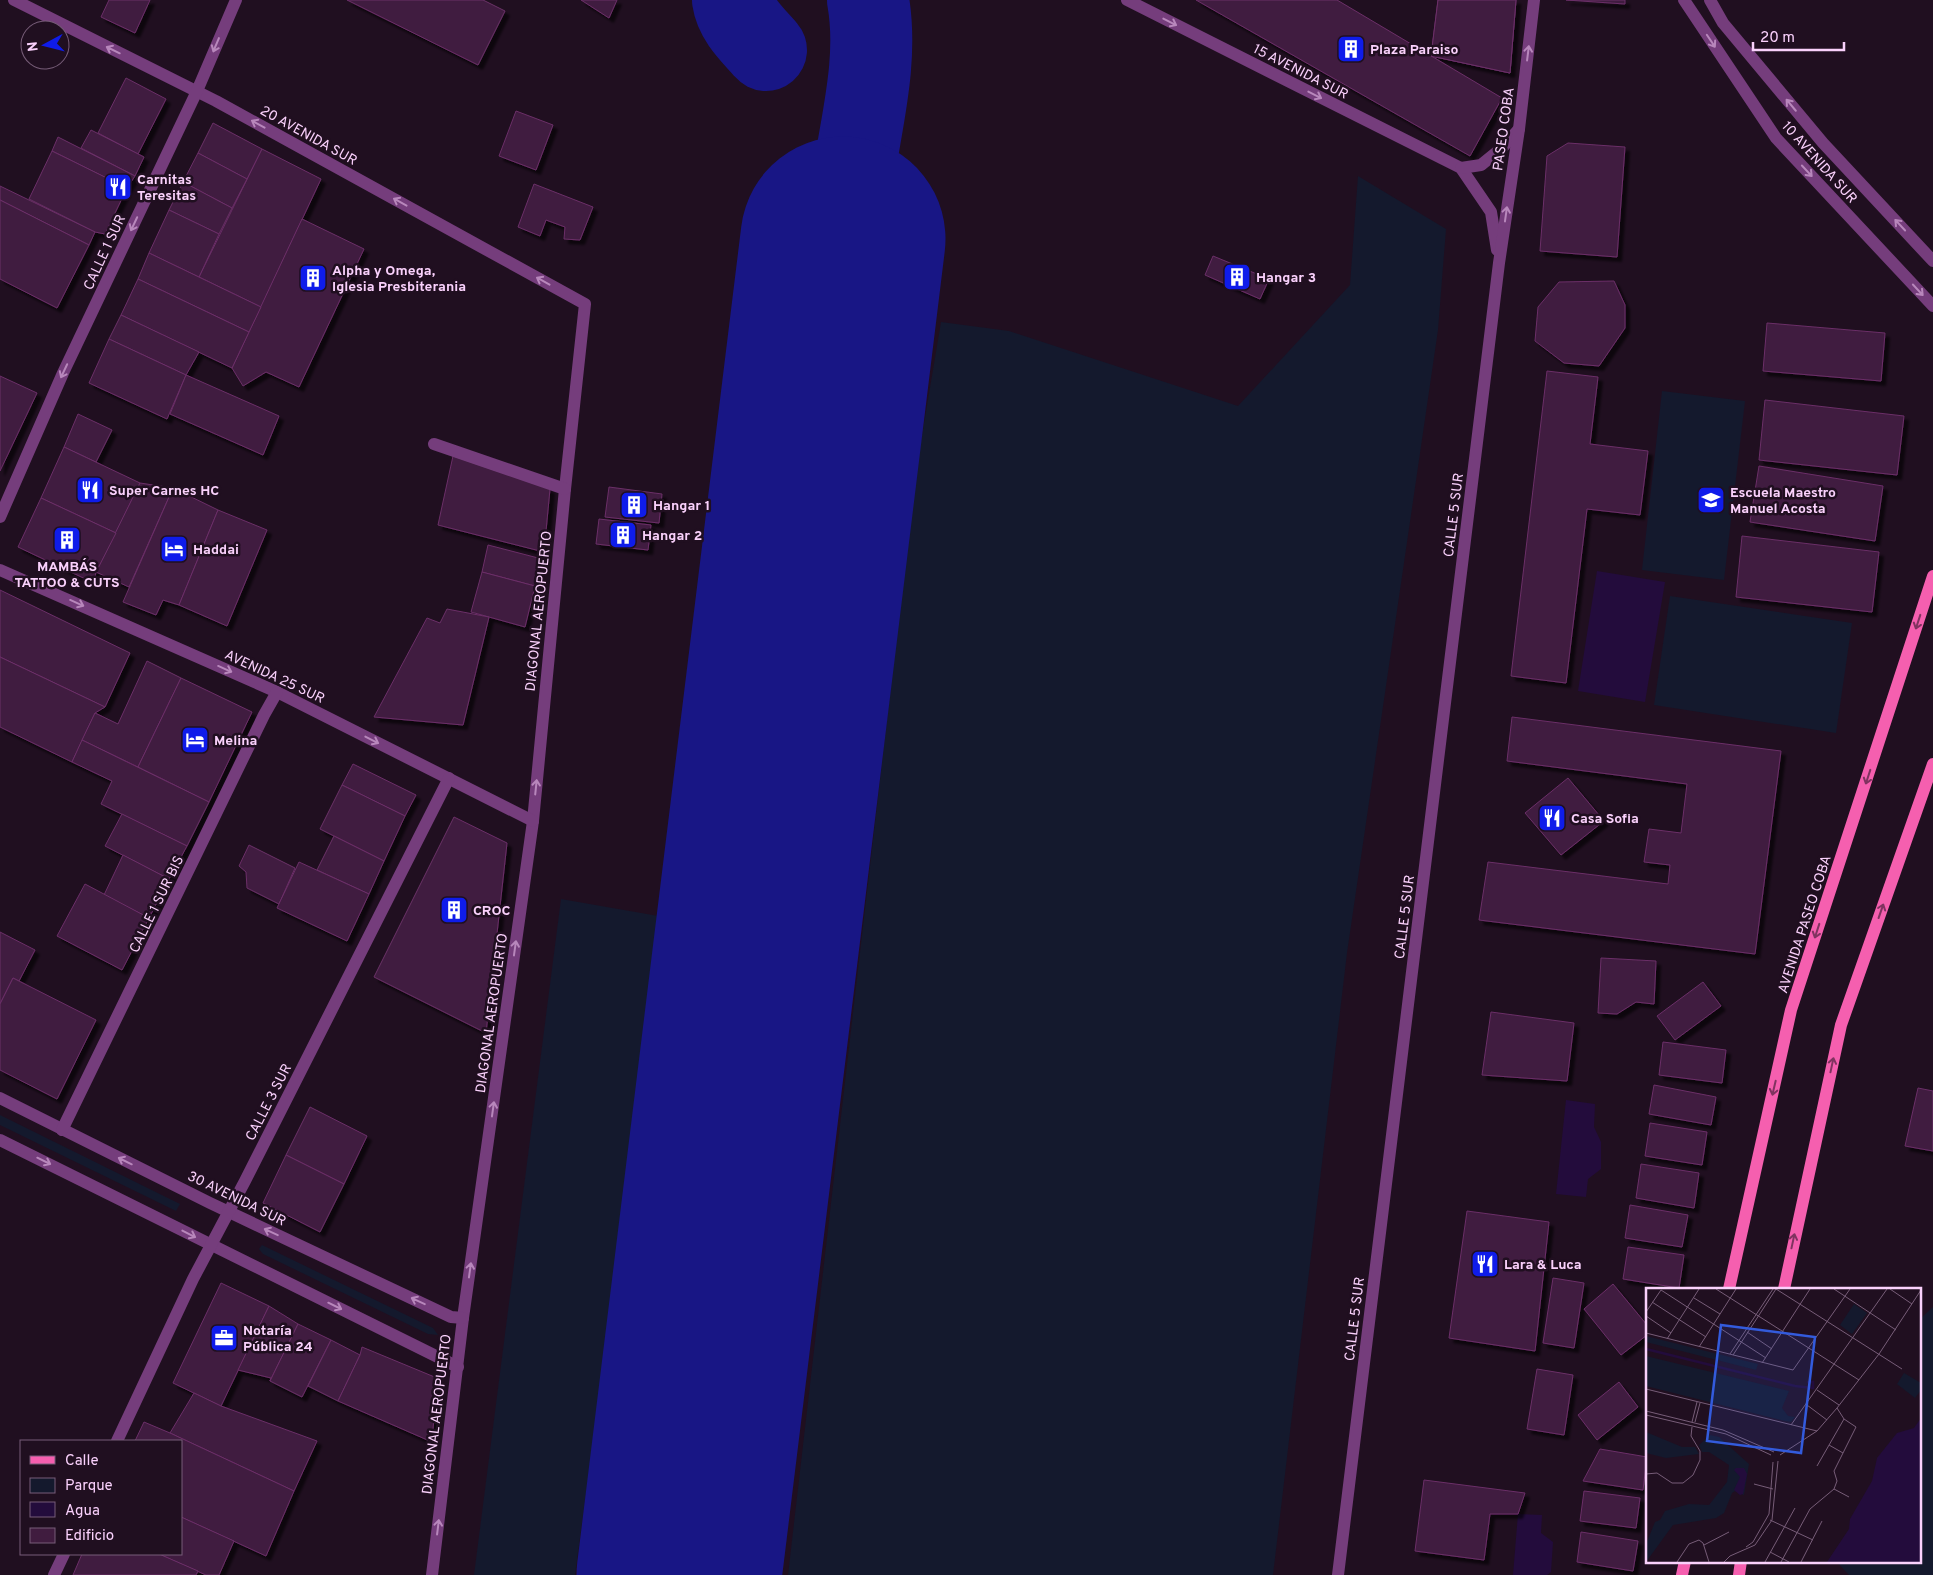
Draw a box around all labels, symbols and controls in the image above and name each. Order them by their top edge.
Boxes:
one-way arrow [1162,18,1177,27]
north arrow [20,20,70,70]
scale bar [1753,20,1844,52]
text: 20 m [1760,29,1795,48]
one-way arrow [1706,33,1716,47]
building icon: Plaza Paraiso [1336,34,1366,64]
one-way arrow [211,37,221,52]
text: N [25,40,43,52]
street label: 15 AVENIDA SUR [1250,41,1351,104]
place label: Plaza Paraiso [1370,42,1458,59]
one-way arrow [106,45,121,55]
one-way arrow [1523,46,1533,62]
street label: PASEO COBA [1490,86,1519,172]
one-way arrow [1308,90,1323,100]
one-way arrow [1785,98,1797,111]
street label: 20 AVENIDA SUR [257,103,360,170]
street label: 10 AVENIDA SUR [1778,118,1860,208]
one-way arrow [251,119,266,128]
one-way arrow [1801,165,1813,177]
restaurant icon: Carnitas Teresitas [103,172,133,202]
place label: Carnitas Teresitas [137,172,196,205]
one-way arrow [394,197,408,207]
one-way arrow [1502,207,1512,223]
street label: CALLE 1 SUR [81,212,130,293]
one-way arrow [128,216,138,231]
one-way arrow [1894,219,1906,231]
building icon: Hangar 3 [1222,262,1252,292]
building icon: Alpha y Omega, Iglesia Presbiterania [298,263,328,293]
place label: Alpha y Omega, Iglesia Presbiterania [332,263,466,296]
place label: Hangar 3 [1256,270,1316,287]
one-way arrow [535,276,550,286]
one-way arrow [1912,283,1924,296]
one-way arrow [59,363,69,378]
street label: CALLE 5 SUR [1441,472,1468,558]
restaurant icon: Super Carnes HC [75,475,105,505]
place label: Super Carnes HC [109,483,219,500]
school or university icon: Escuela Maestro Manuel Acosta [1696,485,1726,515]
place label: Escuela Maestro Manuel Acosta [1730,485,1836,518]
building icon: Hangar 1 [619,490,649,520]
place label: Hangar 1 [653,498,710,515]
building icon: Hangar 2 [608,520,638,550]
building icon: MAMBA´S TATTOO & CUTS [52,525,82,555]
place label: Hangar 2 [642,528,702,545]
street label: DIAGONAL AEROPUERTO [523,530,556,692]
hotel icon: Haddai [159,534,189,564]
place label: Haddai [193,542,239,559]
place label: MAMBA´S TATTOO & CUTS [14,557,120,592]
one-way arrow [69,599,84,609]
one-way arrow [1913,614,1922,629]
street label: AVENIDA 25 SUR [222,647,327,708]
one-way arrow [217,665,232,674]
hotel icon: Melina [180,725,210,755]
place label: Melina [214,733,257,750]
one-way arrow [364,735,379,745]
one-way arrow [1862,768,1872,784]
one-way arrow [532,779,541,795]
restaurant icon: Casa Sofia [1537,803,1567,833]
place label: Casa Sofia [1571,811,1639,828]
street label: CALLE 1 SUR BIS [126,853,188,956]
street label: AVENIDA PASEO COBA [1775,853,1836,996]
street label: CALLE 5 SUR [1392,874,1419,960]
building icon: CROC [439,895,469,925]
place label: CROC [473,903,511,920]
one-way arrow [1877,903,1887,919]
one-way arrow [1812,923,1821,938]
street label: DIAGONAL AEROPUERTO [473,932,512,1094]
one-way arrow [510,940,520,956]
one-way arrow [1828,1058,1837,1074]
street label: CALLE 3 SUR [243,1061,296,1144]
one-way arrow [1769,1079,1778,1095]
one-way arrow [488,1101,498,1117]
one-way arrow [118,1155,133,1165]
one-way arrow [36,1157,51,1166]
street label: 30 AVENIDA SUR [184,1168,288,1231]
one-way arrow [264,1226,279,1236]
one-way arrow [181,1230,196,1239]
one-way arrow [1789,1233,1799,1249]
restaurant icon: Lara & Luca [1470,1249,1500,1279]
place label: Lara & Luca [1504,1257,1582,1274]
one-way arrow [465,1262,475,1278]
street label: CALLE 5 SUR [1342,1276,1369,1362]
inset map [1646,1288,1920,1562]
one-way arrow [411,1296,426,1306]
one-way arrow [327,1301,342,1311]
office icon: Notaría Pública 24 [209,1323,239,1353]
place label: Notaría Pública 24 [243,1323,313,1356]
street label: DIAGONAL AEROPUERTO [419,1333,456,1495]
legend [20,1440,182,1555]
text: Calle [65,1452,99,1471]
text: Parque [65,1477,113,1496]
text: Agua [65,1502,100,1521]
one-way arrow [433,1519,443,1535]
text: Edificio [65,1527,114,1546]

